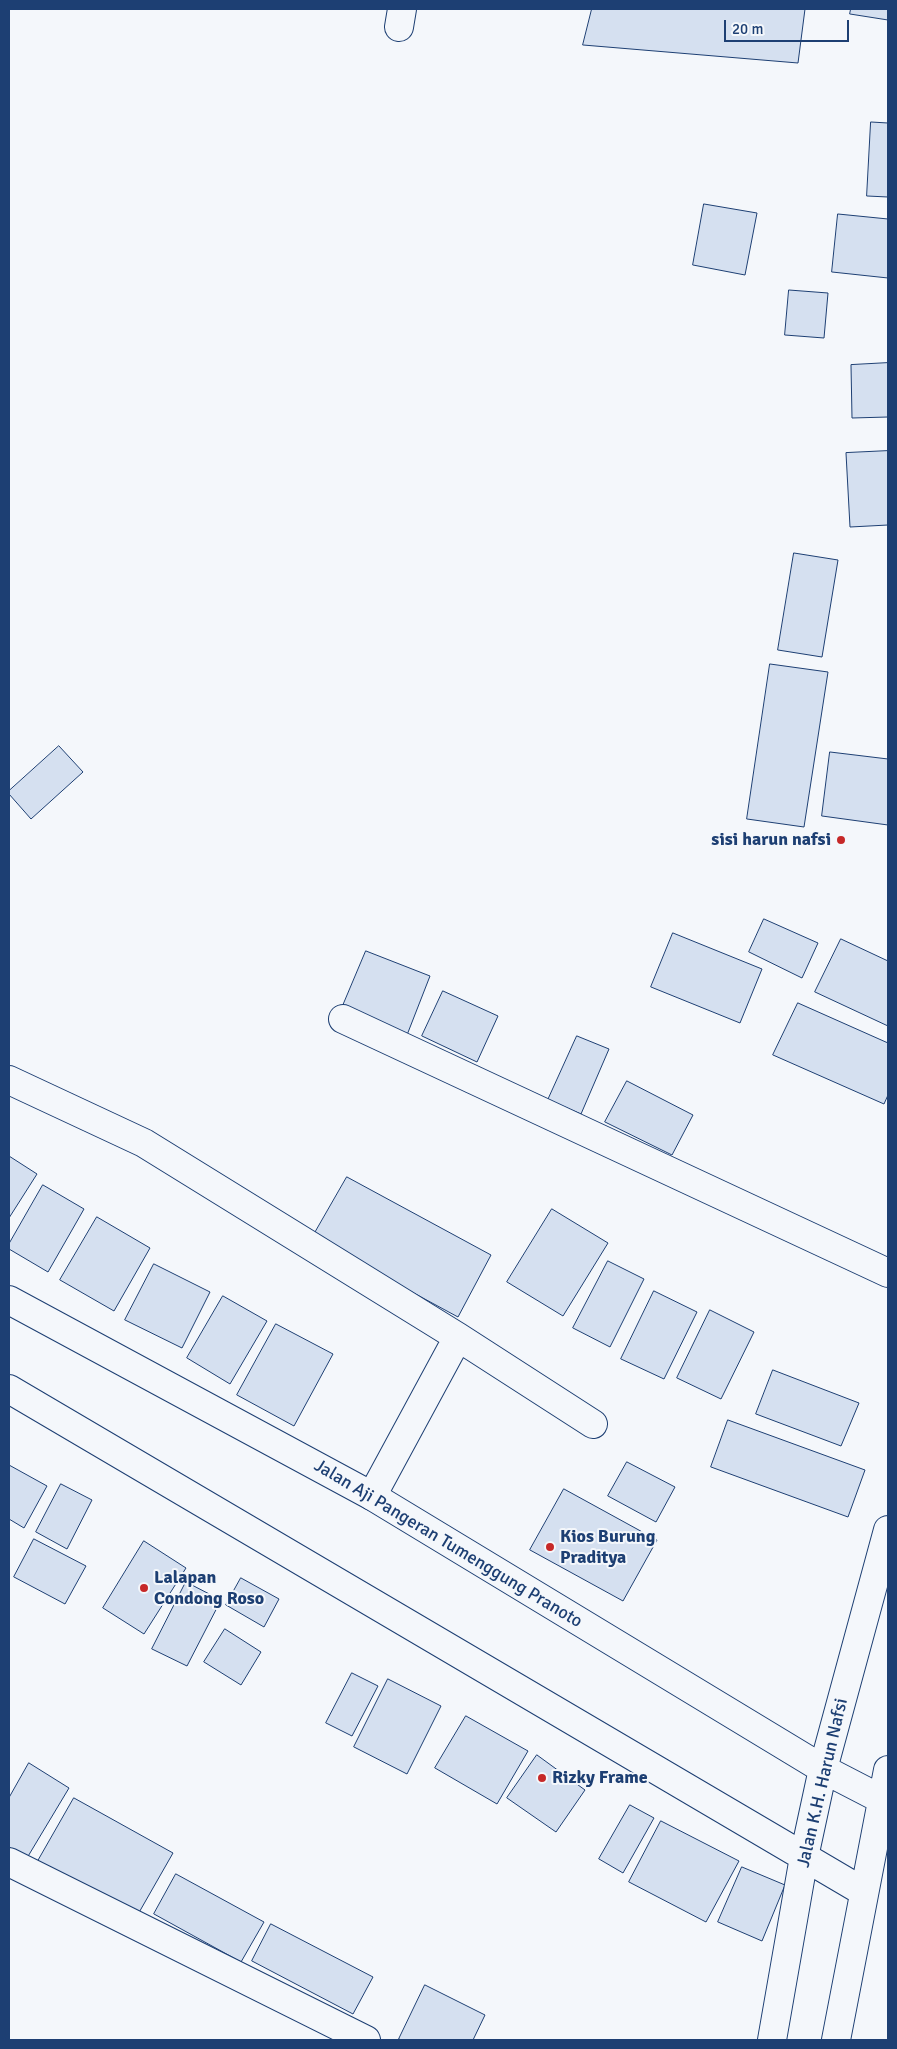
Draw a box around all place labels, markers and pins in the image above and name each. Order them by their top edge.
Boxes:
place label: sisi harun nafsi [711,829,831,851]
marker: sisi harun nafsi [835,834,847,846]
place label: Kios Burung Praditya [560,1526,655,1568]
marker: Kios Burung Praditya [544,1541,556,1553]
place label: Lalapan Condong Roso [154,1567,264,1610]
marker: Lalapan Condong Roso [138,1582,150,1594]
place label: Rizky Frame [552,1767,648,1789]
marker: Rizky Frame [536,1772,548,1784]

